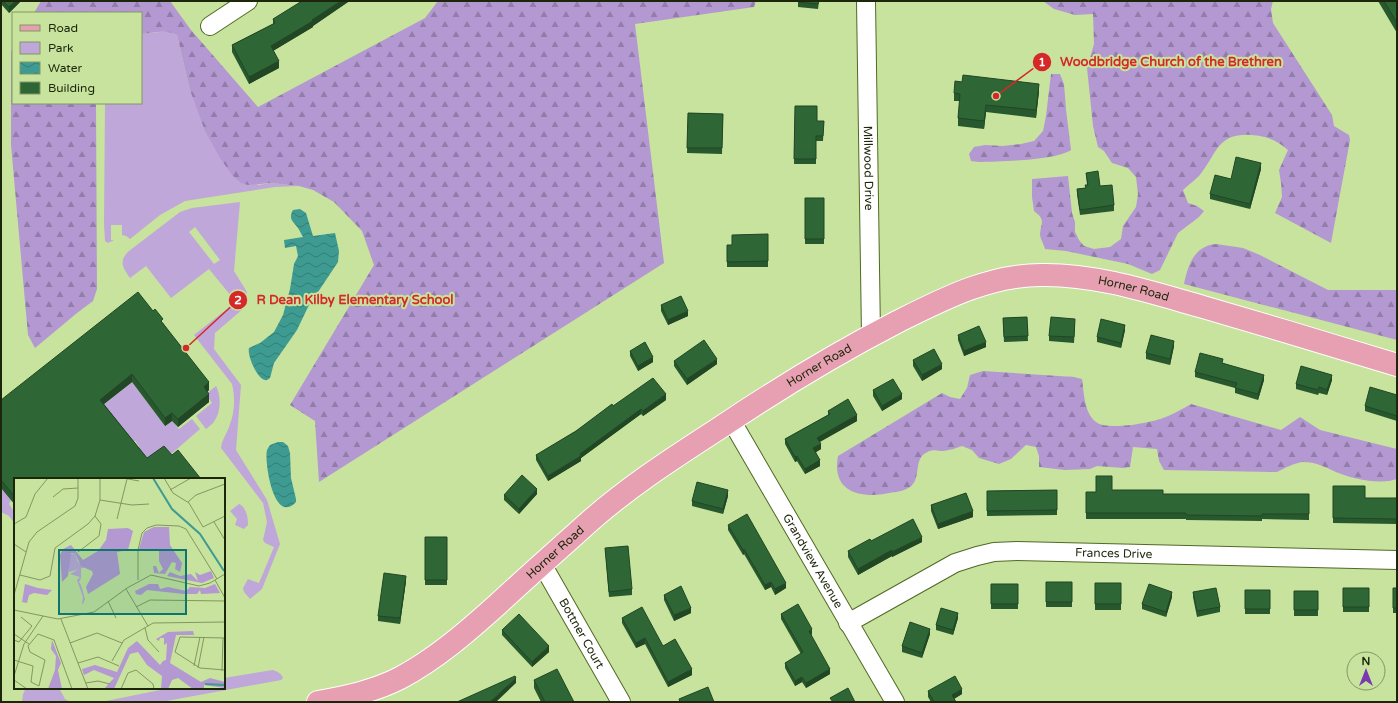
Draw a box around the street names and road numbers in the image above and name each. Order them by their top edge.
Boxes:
street label: Millwood Drive [861,125,876,211]
street label: Horner Road [1097,273,1171,304]
street label: Horner Road [784,341,854,390]
street label: Grandview Avenue [780,511,846,611]
street label: Horner Road [523,523,587,582]
street label: Frances Drive [1075,545,1153,561]
street label: Bottner Court [556,596,608,671]

